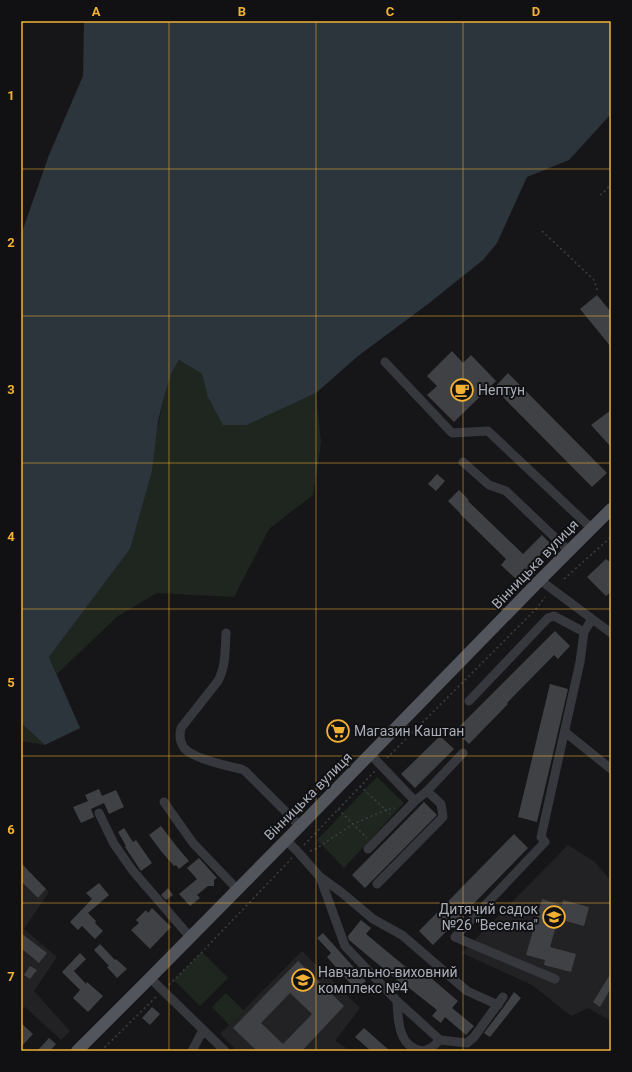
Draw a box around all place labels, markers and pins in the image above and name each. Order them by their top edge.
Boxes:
cafe icon: Нептун [449,377,475,403]
place label: Нептун [478,382,525,398]
supermarket icon: Магазин Каштан [325,718,351,744]
place label: Магазин Каштан [354,723,464,739]
place label: Дитячий садок №26 "Веселка" [439,901,538,933]
school or university icon: Дитячий садок №26 "Веселка" [541,904,567,930]
place label: Навчально-виховний комплекс №4 [318,964,458,996]
school or university icon: Навчально-виховний комплекс №4 [290,967,316,993]

